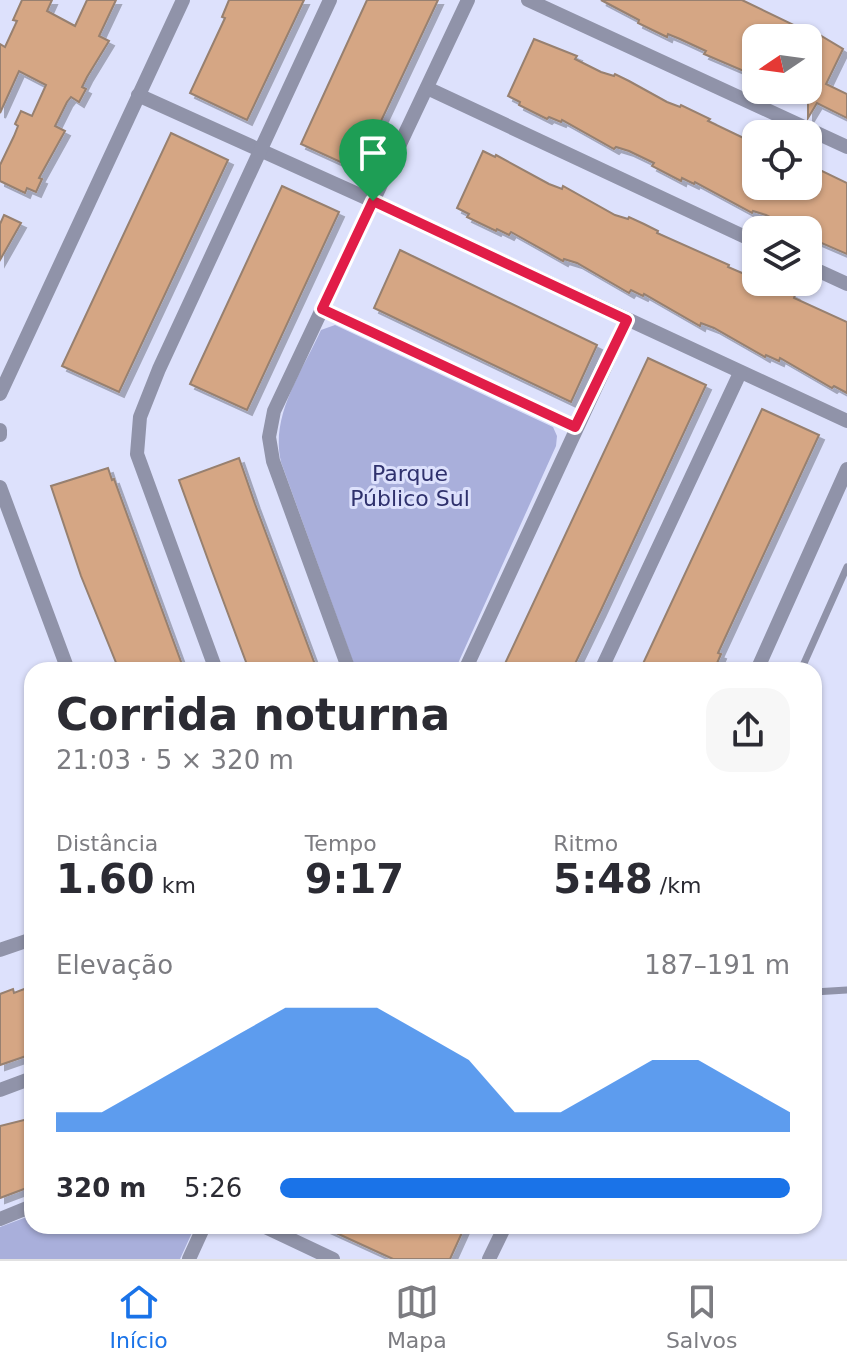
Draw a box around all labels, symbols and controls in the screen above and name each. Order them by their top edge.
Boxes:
north arrow [742,24,822,104]
map controls [742,24,822,296]
pin [339,119,407,201]
button: locate [742,120,822,200]
icon: arrive [351,131,395,175]
button: layers [742,216,822,296]
park label: Parque Público Sul [350,461,470,511]
button: share [706,688,790,772]
text: Corrida noturna [56,689,450,740]
text: 21:03 · 5 × 320 m [56,745,294,775]
text: Distância [56,831,158,856]
text: Tempo [305,831,377,856]
text: Ritmo [553,831,618,856]
text: 1.60 [56,856,155,902]
text: 9:17 [305,856,404,902]
text: 5:48 [553,856,653,902]
text: km [155,873,196,898]
text: /km [653,873,701,898]
text: Elevação [56,950,173,980]
text: 187–191 m [644,950,790,980]
text: 320 m [56,1173,146,1203]
text: 5:26 [184,1173,242,1203]
tab: Início [110,1280,168,1353]
tab: Mapa [387,1280,447,1353]
tab: Salvos [666,1280,737,1353]

